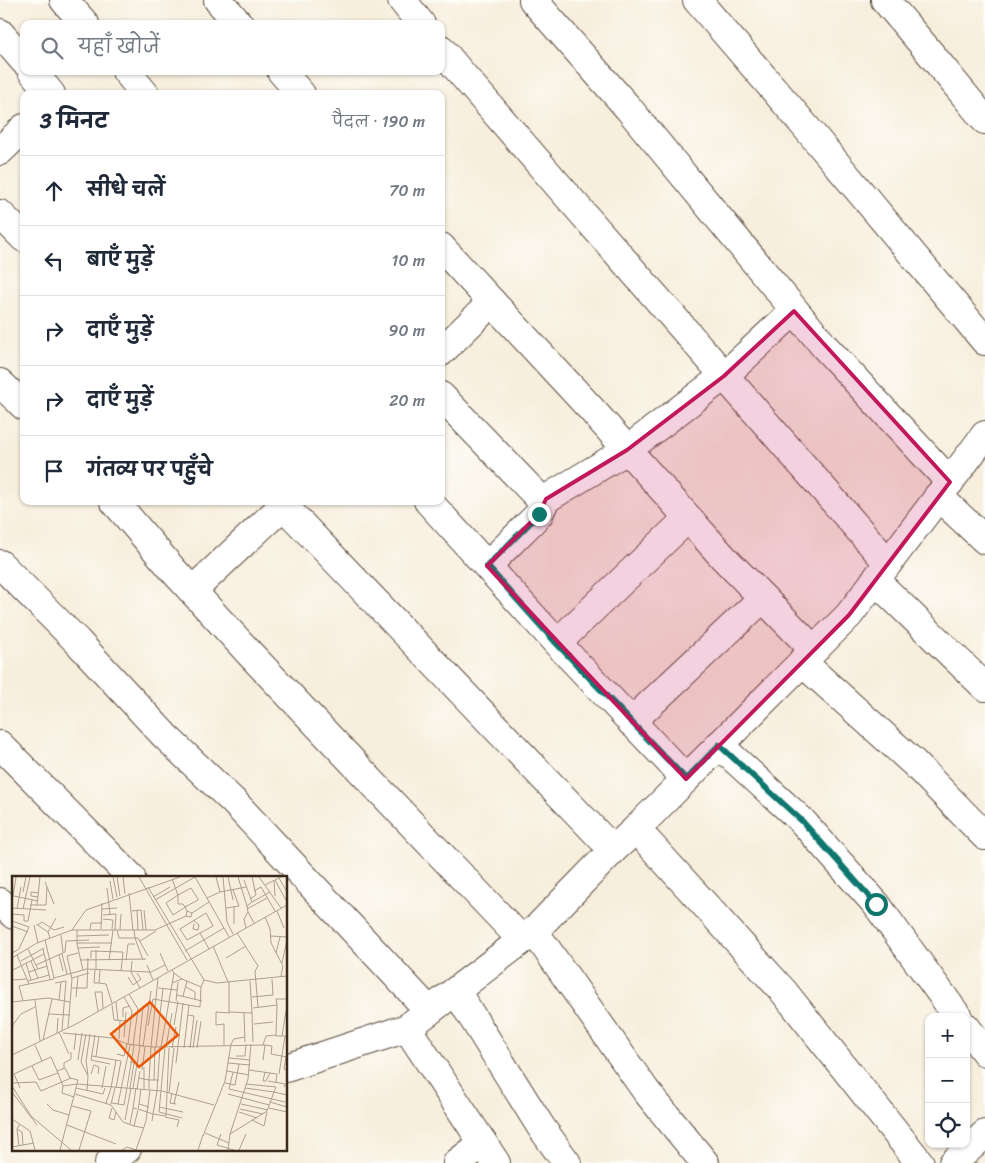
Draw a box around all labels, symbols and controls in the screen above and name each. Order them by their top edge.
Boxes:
search box [20,20,445,75]
text: यहाँ खोजें [78,30,160,63]
icon: search [38,34,66,62]
text: 3 मिनट [40,102,108,140]
text: पैदल · 190 m [332,107,425,136]
text: सीधे चलें [87,173,165,206]
text: 70 m [389,176,425,205]
icon: ahead [40,177,68,205]
text: बाएँ मुड़ें [87,243,154,276]
text: 10 m [392,246,425,275]
icon: left [40,247,68,275]
text: दाएँ मुड़ें [87,313,153,346]
text: 90 m [389,316,425,345]
icon: right [40,317,68,345]
text: दाएँ मुड़ें [87,383,153,416]
text: 20 m [389,386,425,415]
icon: right [40,387,68,415]
text: गंतव्य पर पहुँचे [87,453,212,486]
icon: arrive [40,457,68,485]
route end [528,503,551,526]
inset map [12,876,288,1150]
route start [865,893,888,916]
map controls [925,1013,970,1148]
button: + [925,1013,970,1058]
button: − [925,1058,970,1103]
button: locate [925,1103,970,1148]

